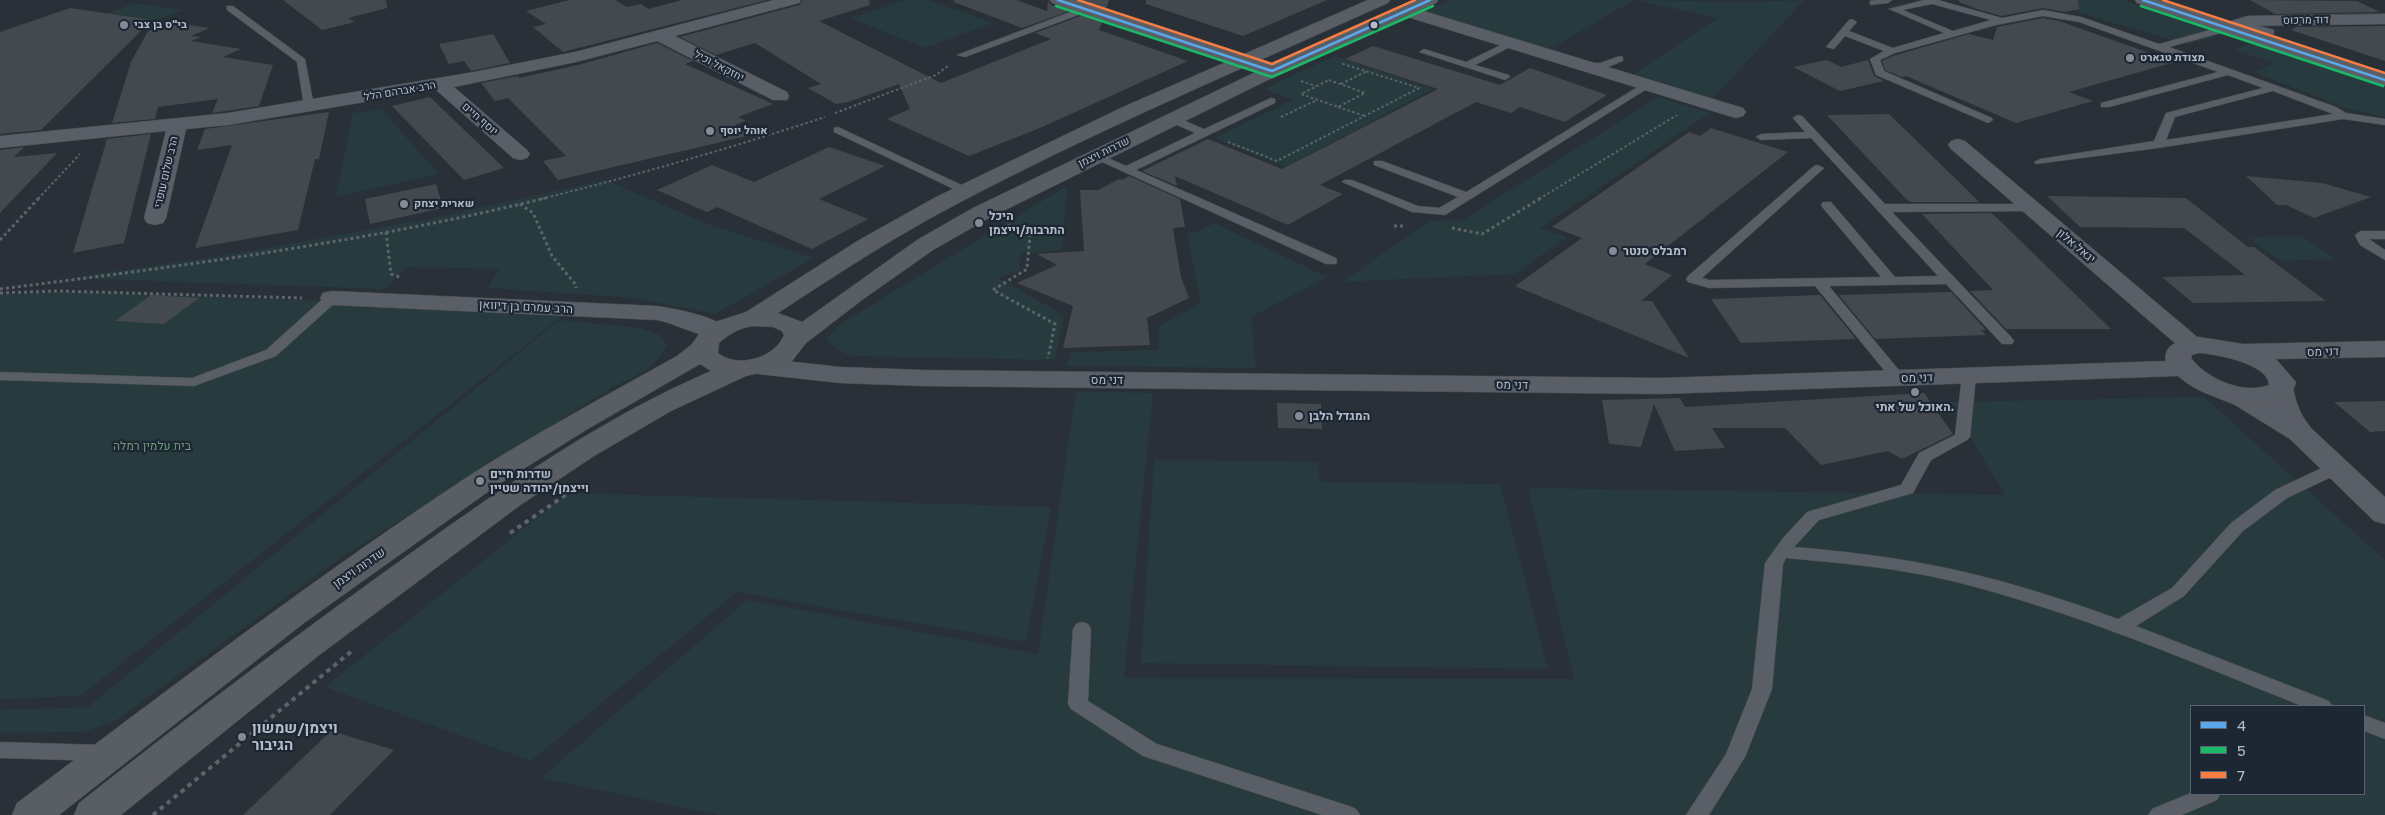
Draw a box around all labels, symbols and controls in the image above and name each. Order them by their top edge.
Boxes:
street label: דוד מרכוס [2283,13,2329,27]
place label: בי"ס בן צבי [134,18,187,32]
marker: בי"ס בן צבי [118,19,130,31]
unlabelled marker [1369,20,1379,30]
street label: יחזקאל וכיל [692,48,746,84]
place label: מצודת טגארט [2140,51,2205,65]
marker: מצודת טגארט [2124,52,2136,64]
street label: הרב אברהם הלל [363,78,437,104]
street label: יוסף חיים [459,100,501,138]
place label: אוהל יוסף [720,124,768,138]
marker: אוהל יוסף [704,125,716,137]
street label: שדרות ויצמן [1076,134,1132,170]
street label: הרב שלום עופרי [151,135,181,209]
place label: שארית יצחק [414,197,474,211]
marker: שארית יצחק [398,198,410,210]
place label: היכל התרבות/וייצמן [989,209,1065,237]
marker: היכל התרבות/וייצמן [973,217,985,229]
street label: יגאל אלון [2054,226,2098,266]
place label: רמבלס סנטר [1623,244,1687,258]
marker: רמבלס סנטר [1607,245,1619,257]
street label: הרב עמרם בן דיוואן [479,297,573,317]
street label: דני מס [2307,344,2339,360]
street label: דני מס [1901,370,1933,386]
street label: דני מס [1091,373,1123,387]
street label: דני מס [1496,378,1528,392]
marker: האוכל של אתי. [1909,386,1921,398]
place label: האוכל של אתי. [1876,400,1954,414]
place label: המגדל הלבן [1309,409,1370,423]
marker: המגדל הלבן [1293,410,1305,422]
park label: בית עלמין רמלה [113,439,191,453]
place label: שדרות חיים וייצמן/יהודה שטיין [490,467,589,495]
marker: שדרות חיים וייצמן/יהודה שטיין [474,475,486,487]
street label: שדרות ויצמן [330,545,388,591]
legend [2190,705,2365,795]
text: 4 [2237,716,2246,734]
place label: ויצמן/שמשון הגיבור [252,719,338,754]
marker: ויצמן/שמשון הגיבור [236,731,248,743]
text: 5 [2237,741,2246,759]
text: 7 [2237,766,2245,784]

